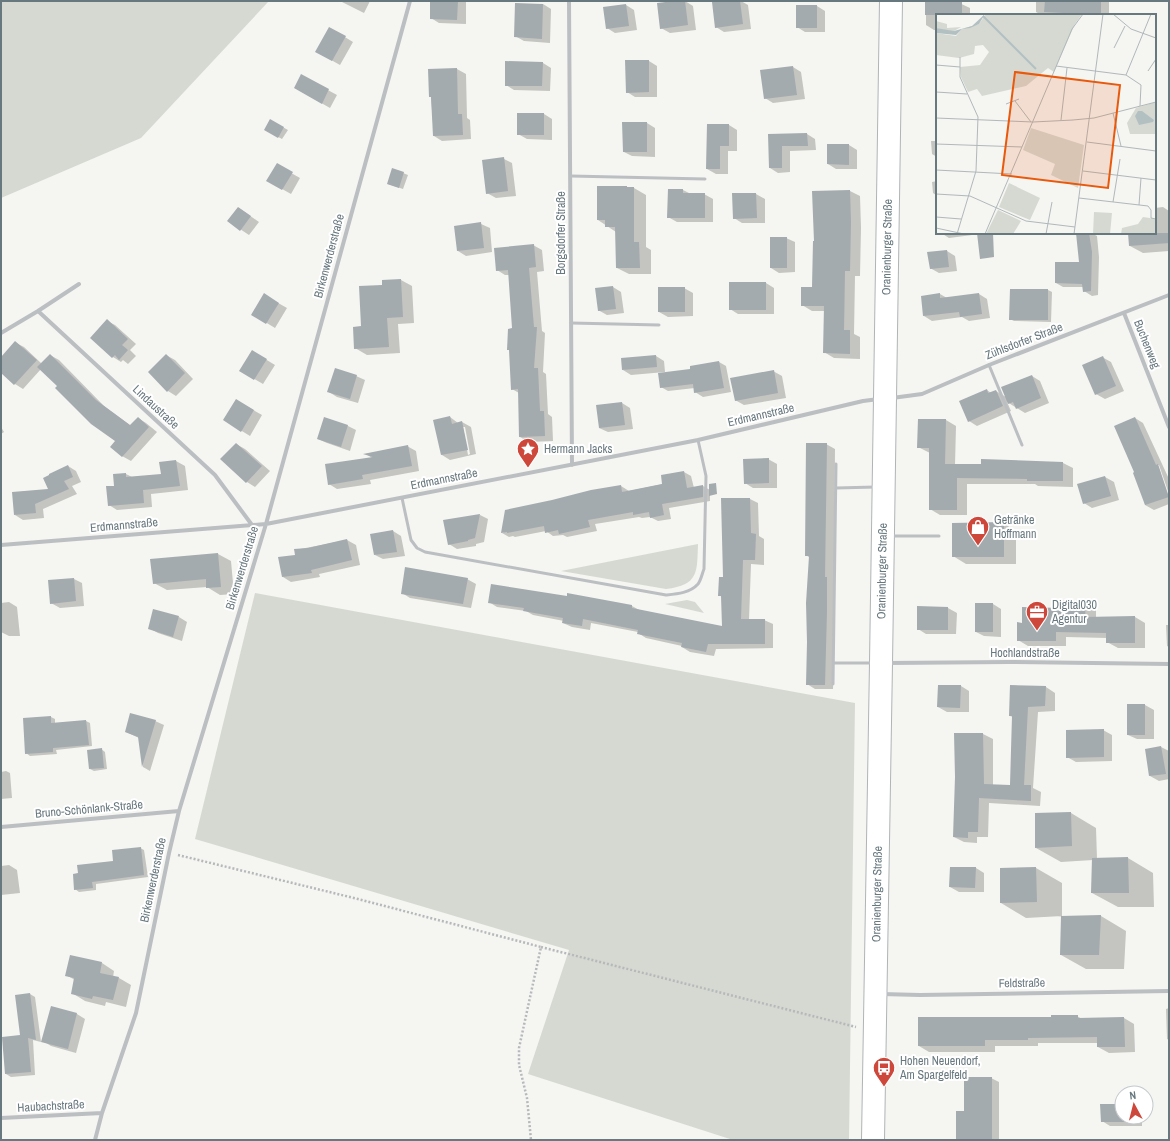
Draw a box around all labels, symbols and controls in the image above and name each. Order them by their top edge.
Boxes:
inset map [936,14,1156,234]
street label: Borgsdorfer Straße [553,191,569,275]
street label: Oranienburger Straße [878,199,896,295]
street label: Birkenwerderstraße [310,212,348,300]
street label: Buchenweg [1130,317,1164,371]
street label: Zühlsdorfer Straße [983,319,1065,363]
street label: Lindaustraße [129,381,183,433]
street label: Erdmannstraße [726,400,796,430]
place icon: Hermann Jacks [515,436,541,469]
place label: Hermann Jacks [544,441,612,457]
street label: Erdmannstraße [409,465,479,493]
place label: Getränke Hoffmann [994,512,1037,542]
street label: Erdmannstraße [90,514,158,536]
shop icon: Getränke Hoffmann [965,514,991,547]
street label: Oranienburger Straße [873,523,891,619]
street label: Birkenwerderstraße [222,524,262,612]
place label: Digital030 Agentur [1051,597,1097,627]
office icon: Digital030 Agentur [1024,599,1050,632]
street label: Hochlandstraße [990,645,1060,661]
street label: Bruno-Schönlank-Straße [34,796,144,822]
street label: Birkenwerderstraße [136,836,170,924]
street label: Oranienburger Straße [868,846,886,942]
street label: Feldstraße [999,975,1045,991]
place label: Hohen Neuendorf, Am Spargelfeld [899,1053,980,1083]
bus stop icon: Hohen Neuendorf, Am Spargelfeld [871,1055,897,1088]
north arrow [1114,1085,1154,1125]
text: N [1129,1088,1137,1102]
street label: Haubachstraße [17,1096,85,1116]

